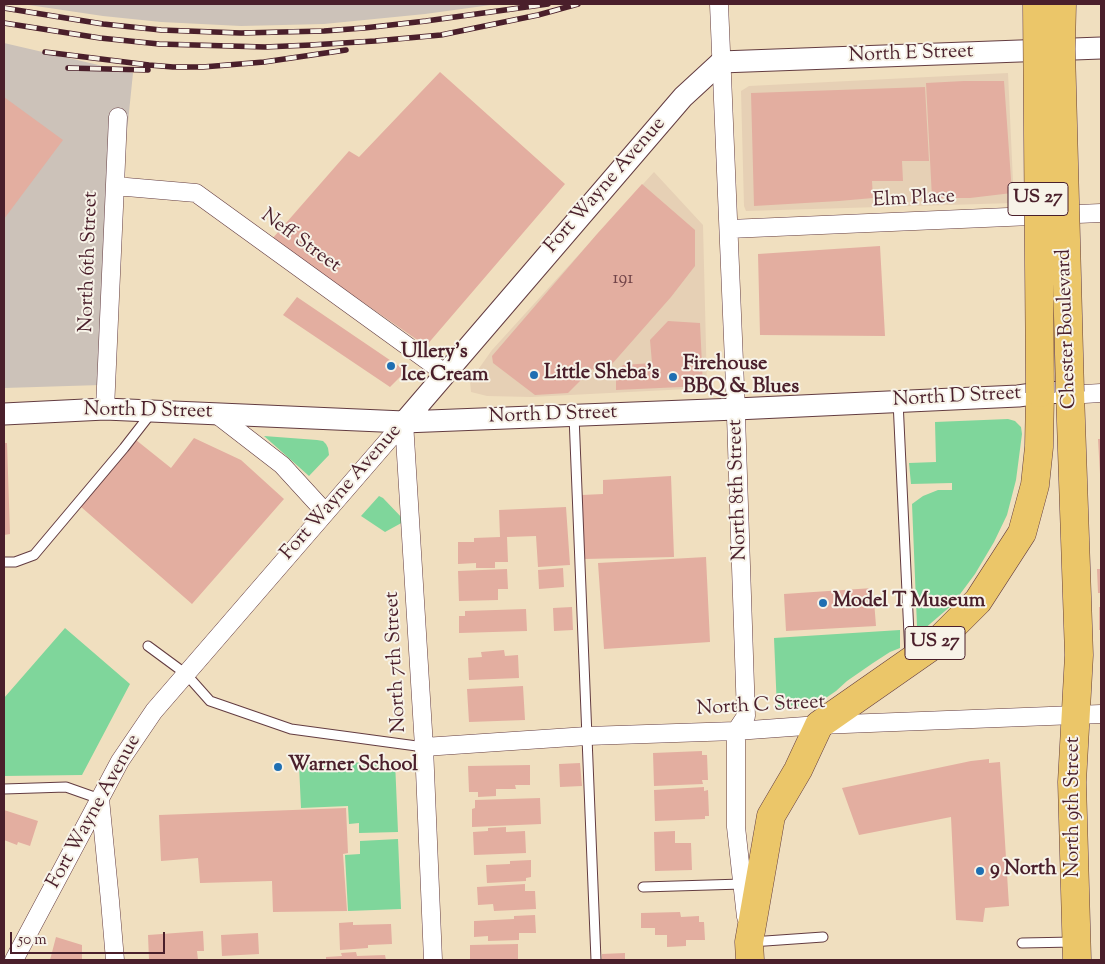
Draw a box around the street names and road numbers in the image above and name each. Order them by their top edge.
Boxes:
street label: North E Street [848,41,974,69]
street label: Fort Wayne Avenue [540,113,672,259]
road number: US 27 [1008,182,1068,215]
street label: Elm Place [872,186,956,214]
street label: North 6th Street [76,191,104,333]
street label: Neff Street [255,205,345,279]
street label: Chester Boulevard [1053,248,1083,410]
street label: North D Street [892,383,1022,413]
street label: North D Street [83,399,213,425]
street label: North D Street [488,402,618,430]
street label: North 8th Street [725,419,753,561]
street label: Fort Wayne Avenue [276,420,408,566]
street label: North 7th Street [381,591,413,733]
road number: US 27 [905,626,965,660]
street label: North C Street [696,692,826,722]
street label: Fort Wayne Avenue [43,731,147,893]
street label: North 9th Street [1063,736,1087,878]

